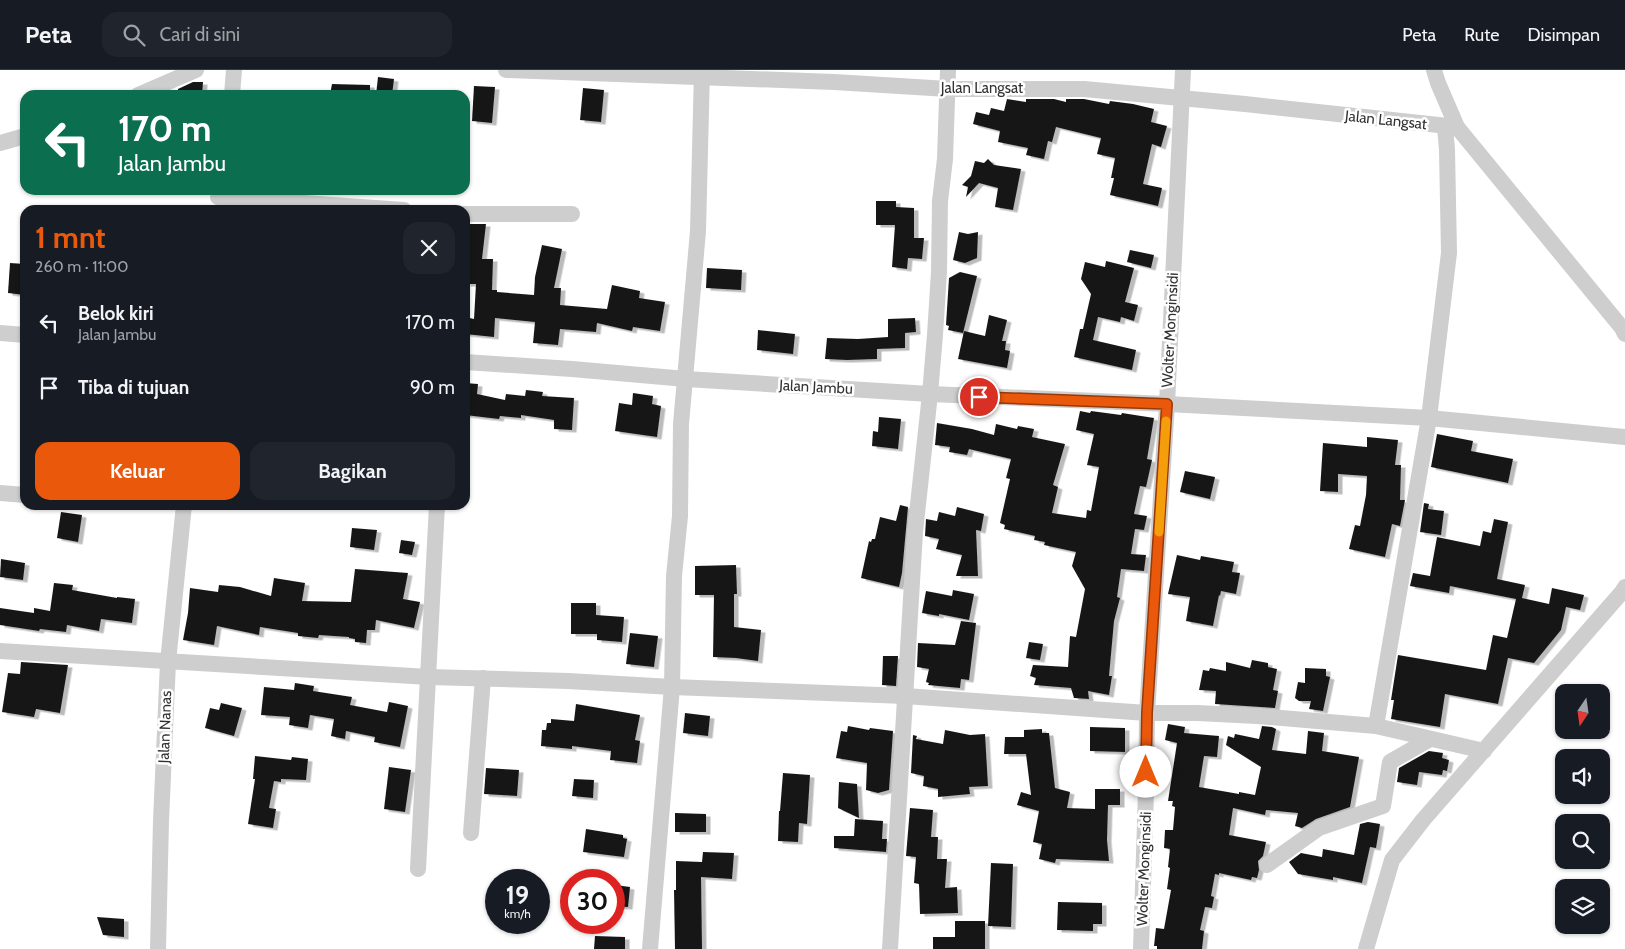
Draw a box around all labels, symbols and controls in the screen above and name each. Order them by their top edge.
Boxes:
search box [102,12,452,57]
text: Peta [25,20,72,49]
icon: search [120,21,148,49]
text: Cari di sini [160,23,240,46]
text: Peta [1402,24,1436,46]
text: Rute [1464,24,1499,46]
text: Disimpan [1527,24,1600,46]
street label: Jalan Langsat [940,79,1023,97]
text: 170 m [118,107,211,150]
street label: Jalan Langsat [1343,107,1428,133]
icon: left [35,110,100,175]
text: Jalan Jambu [118,150,226,177]
text: 1 mnt [35,219,106,256]
button: close [403,222,455,274]
text: 260 m · 11:00 [35,257,128,276]
street label: Wolter Monginsidi [1158,272,1182,388]
text: Belok kiri [78,302,154,325]
icon: left [35,309,63,337]
text: 170 m [405,311,455,334]
text: Jalan Jambu [78,325,157,344]
icon: arrive [35,374,63,402]
text: Tiba di tujuan [78,376,189,399]
text: 90 m [410,376,455,399]
street label: Jalan Jambu [778,376,853,398]
pin [958,376,1000,418]
icon: arrive [965,383,993,411]
button: Keluar [35,442,240,500]
button: Bagikan [250,442,455,500]
north arrow [1555,684,1610,739]
map controls [1555,684,1610,934]
street label: Jalan Nanas [155,690,175,765]
position arrow [1119,745,1171,797]
button: sound [1555,749,1610,804]
street label: Wolter Monginsidi [1133,811,1155,927]
button: search [1555,814,1610,869]
speed limit sign: 30 [560,869,625,934]
button: layers [1555,879,1610,934]
text: 19 [506,880,529,910]
text: km/h [504,906,531,921]

